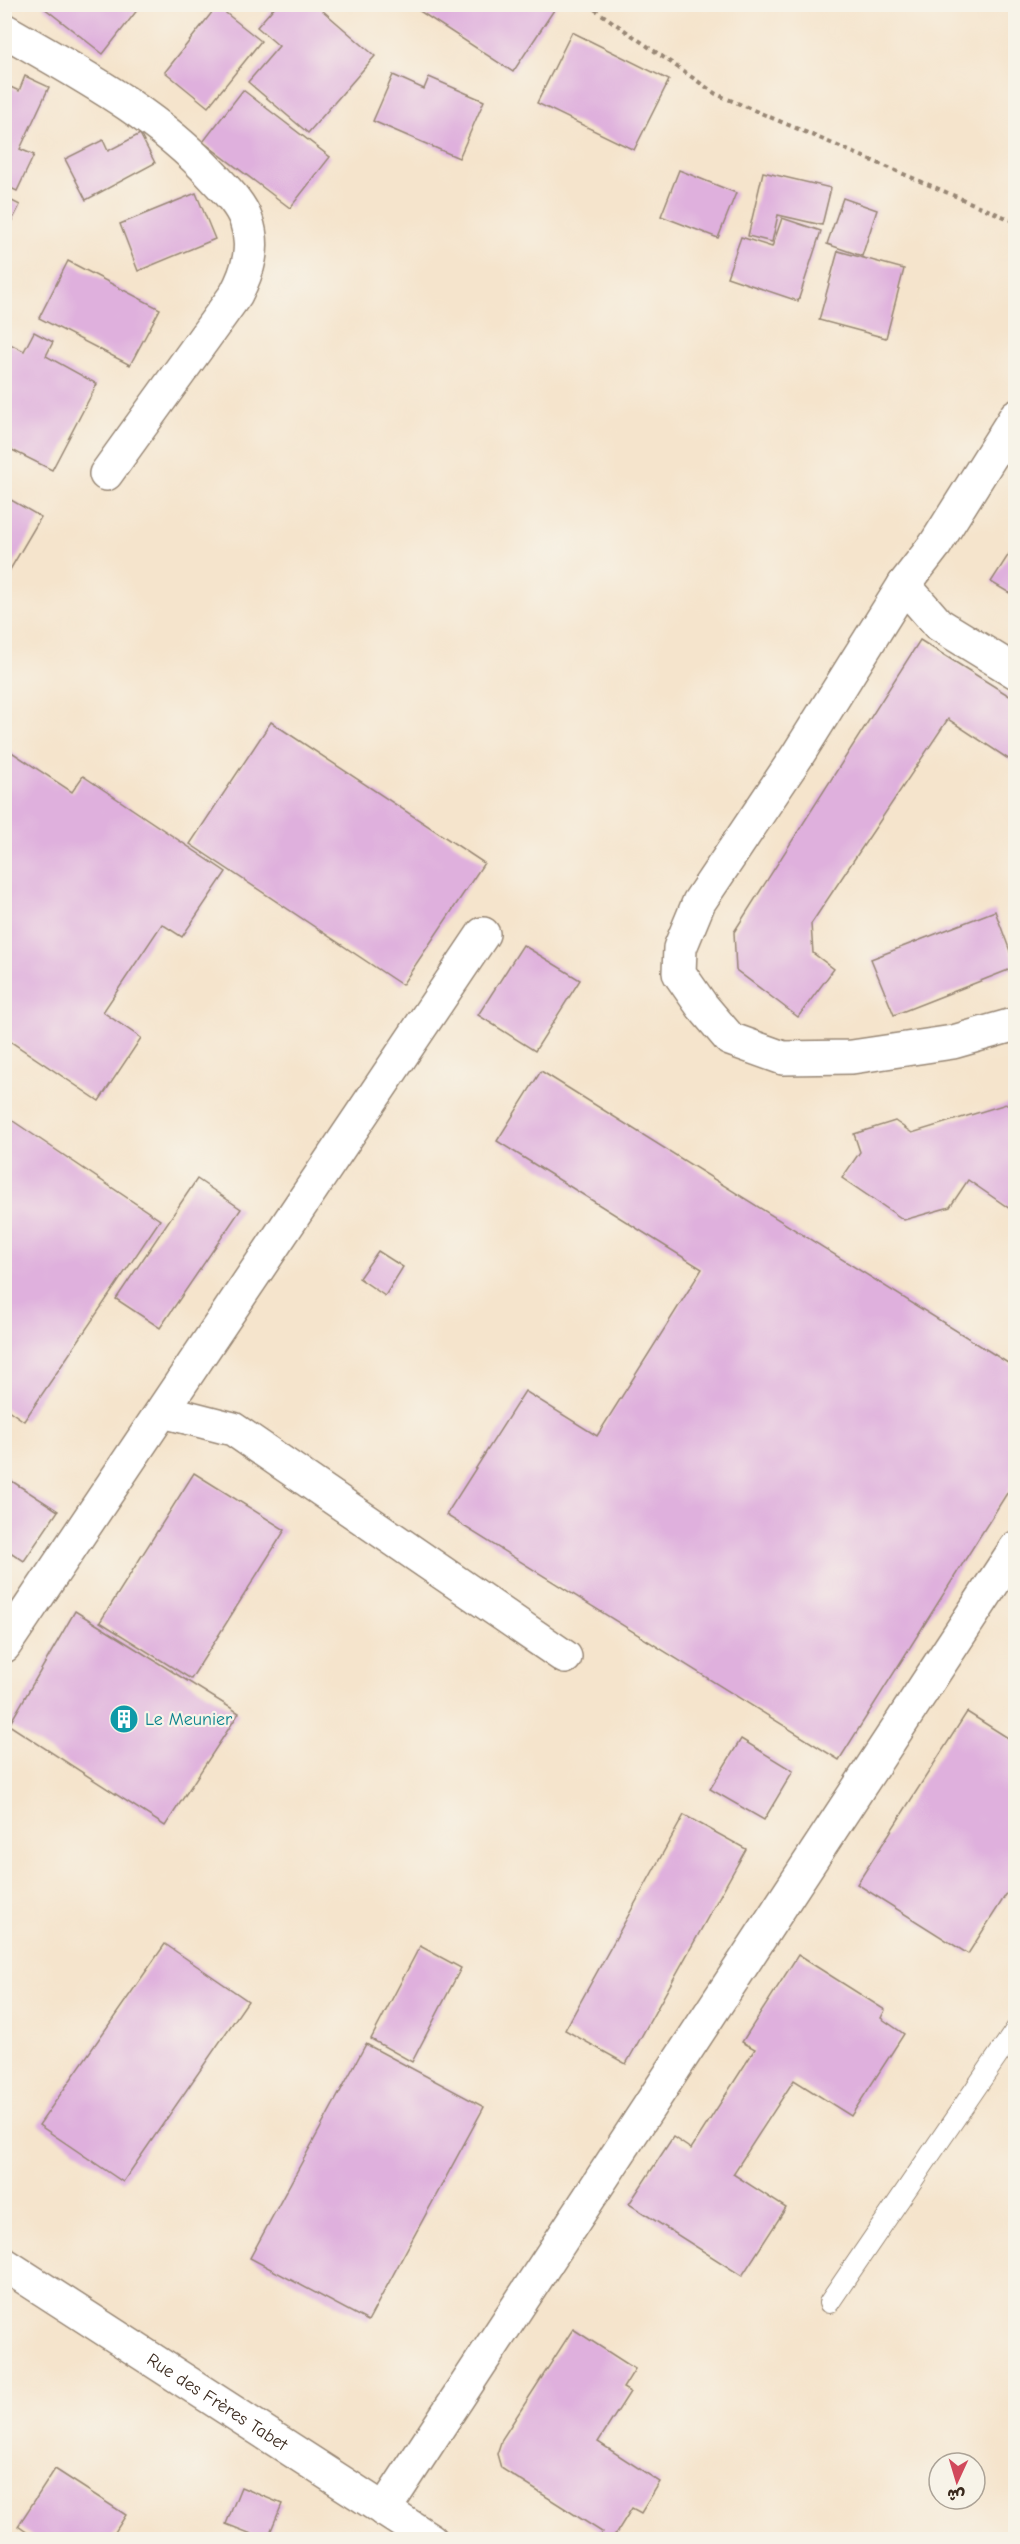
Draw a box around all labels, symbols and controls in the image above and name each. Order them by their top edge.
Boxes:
building icon: Le Meunier [108,1703,140,1735]
place label: Le Meunier [145,1709,233,1730]
street label: Rue des Frères Tabet [143,2349,292,2455]
north arrow [927,2451,987,2511]
text: ش [947,2485,965,2505]

